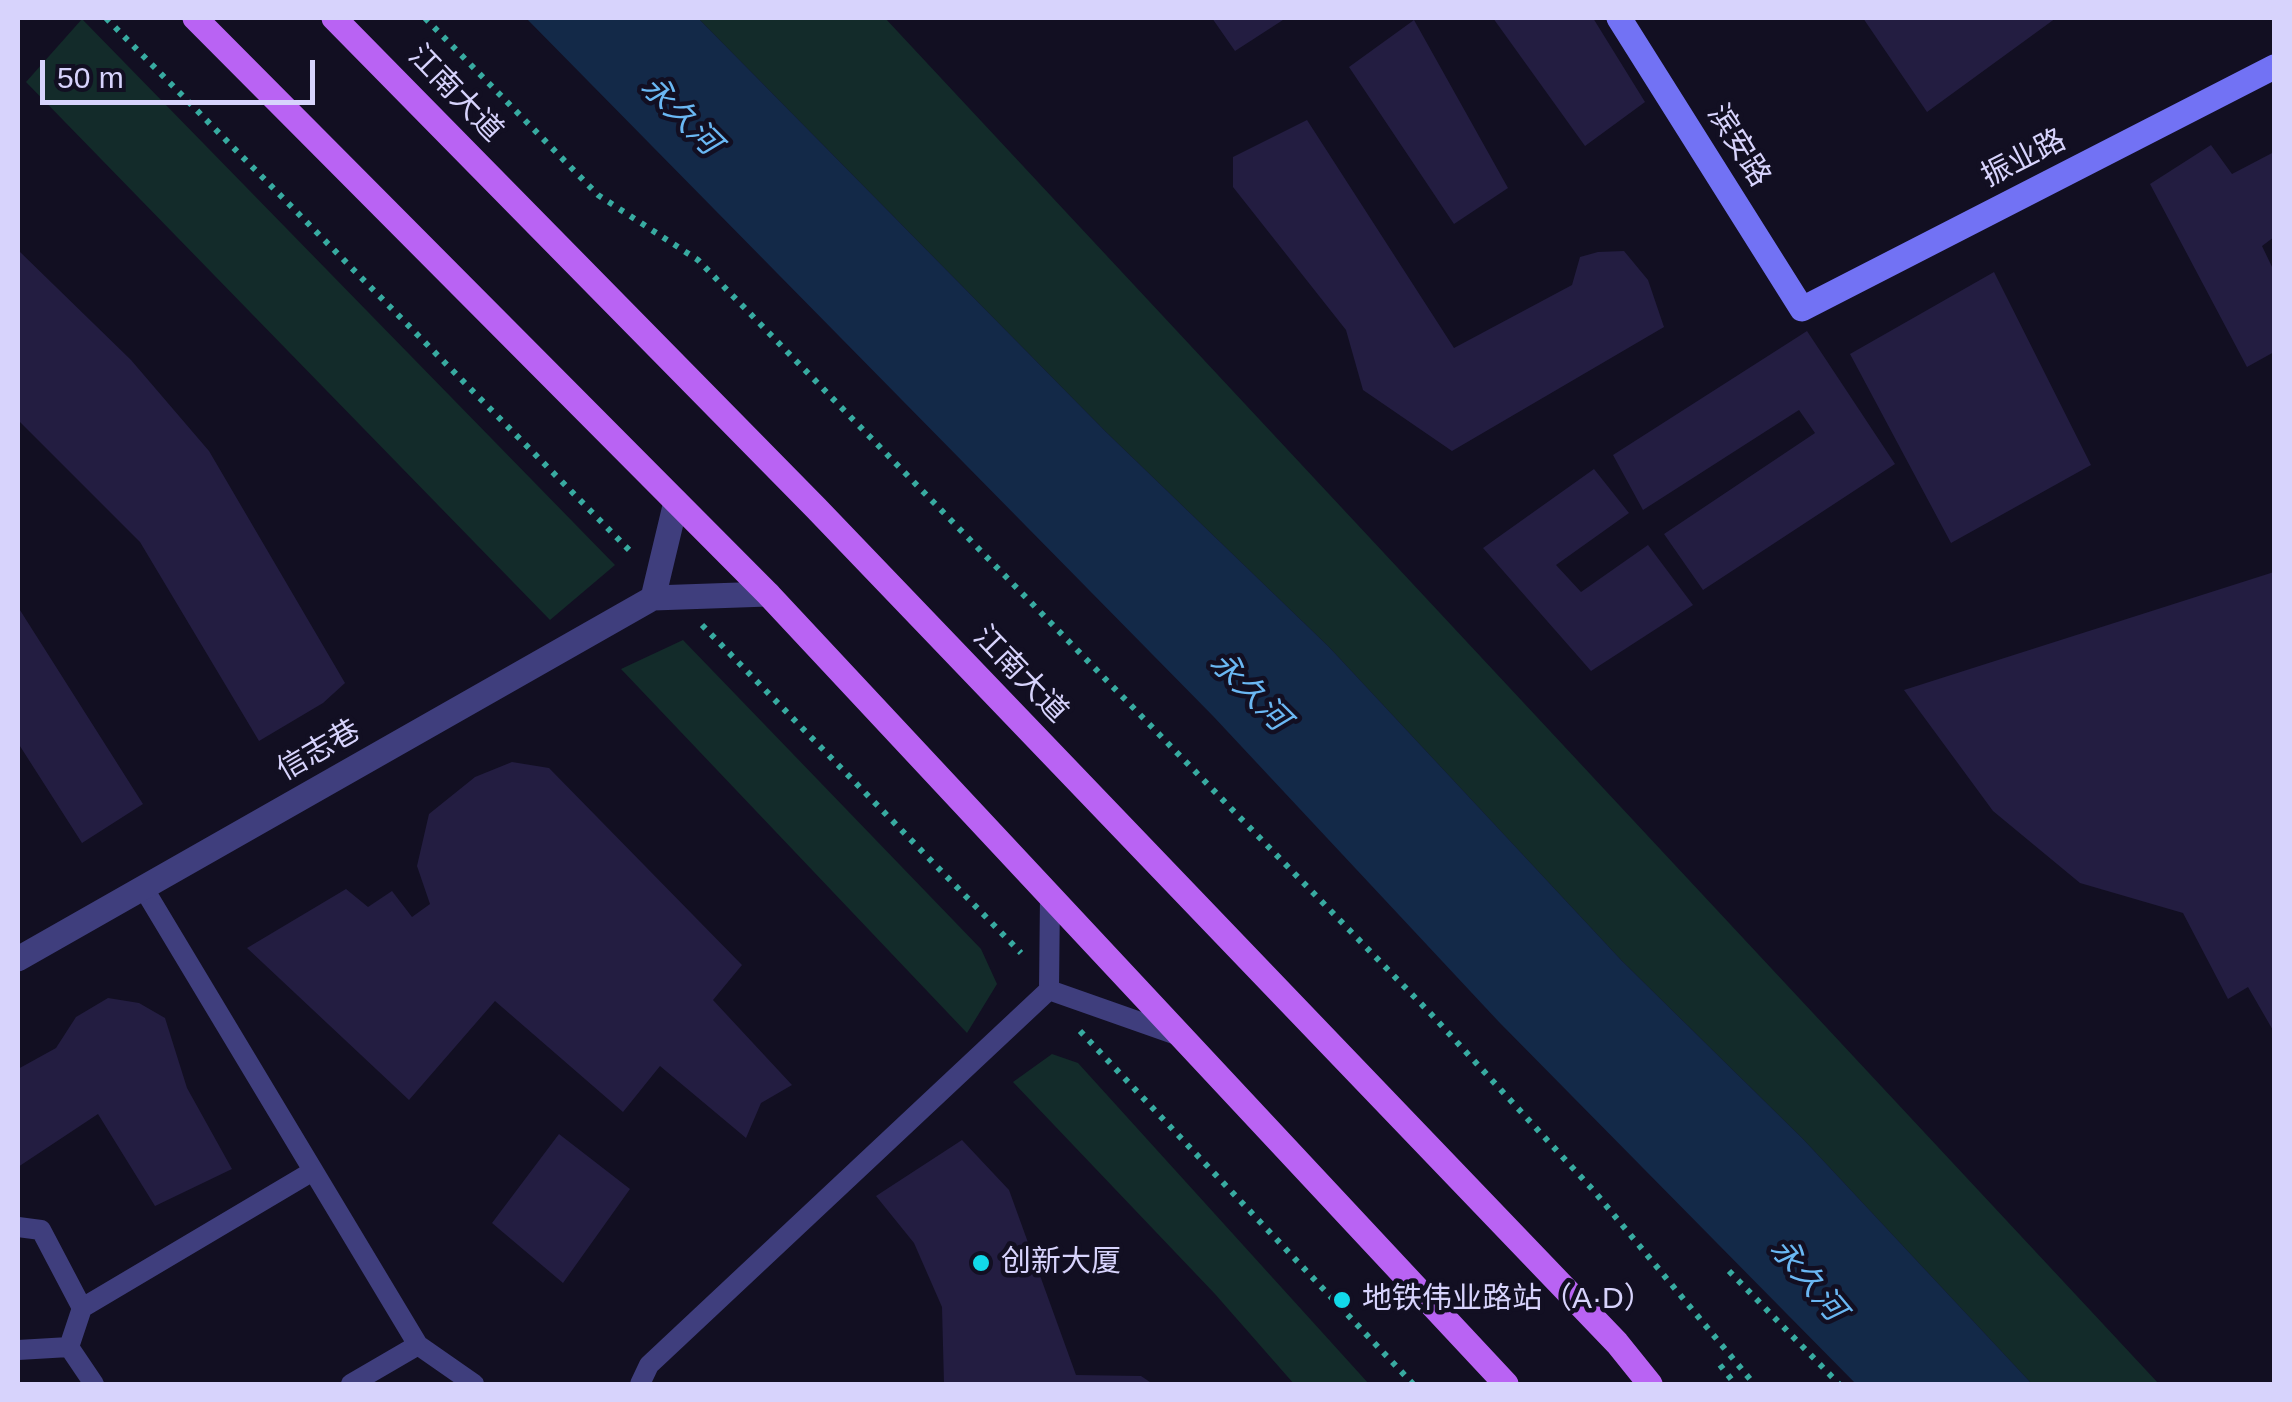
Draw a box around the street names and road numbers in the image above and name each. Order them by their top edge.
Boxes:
street label: 江南大道 [400,38,510,150]
street label: 滨安路 [1699,98,1777,194]
street label: 振业路 [1976,123,2072,195]
street label: 江南大道 [965,619,1075,731]
street label: 信志巷 [271,713,367,789]

